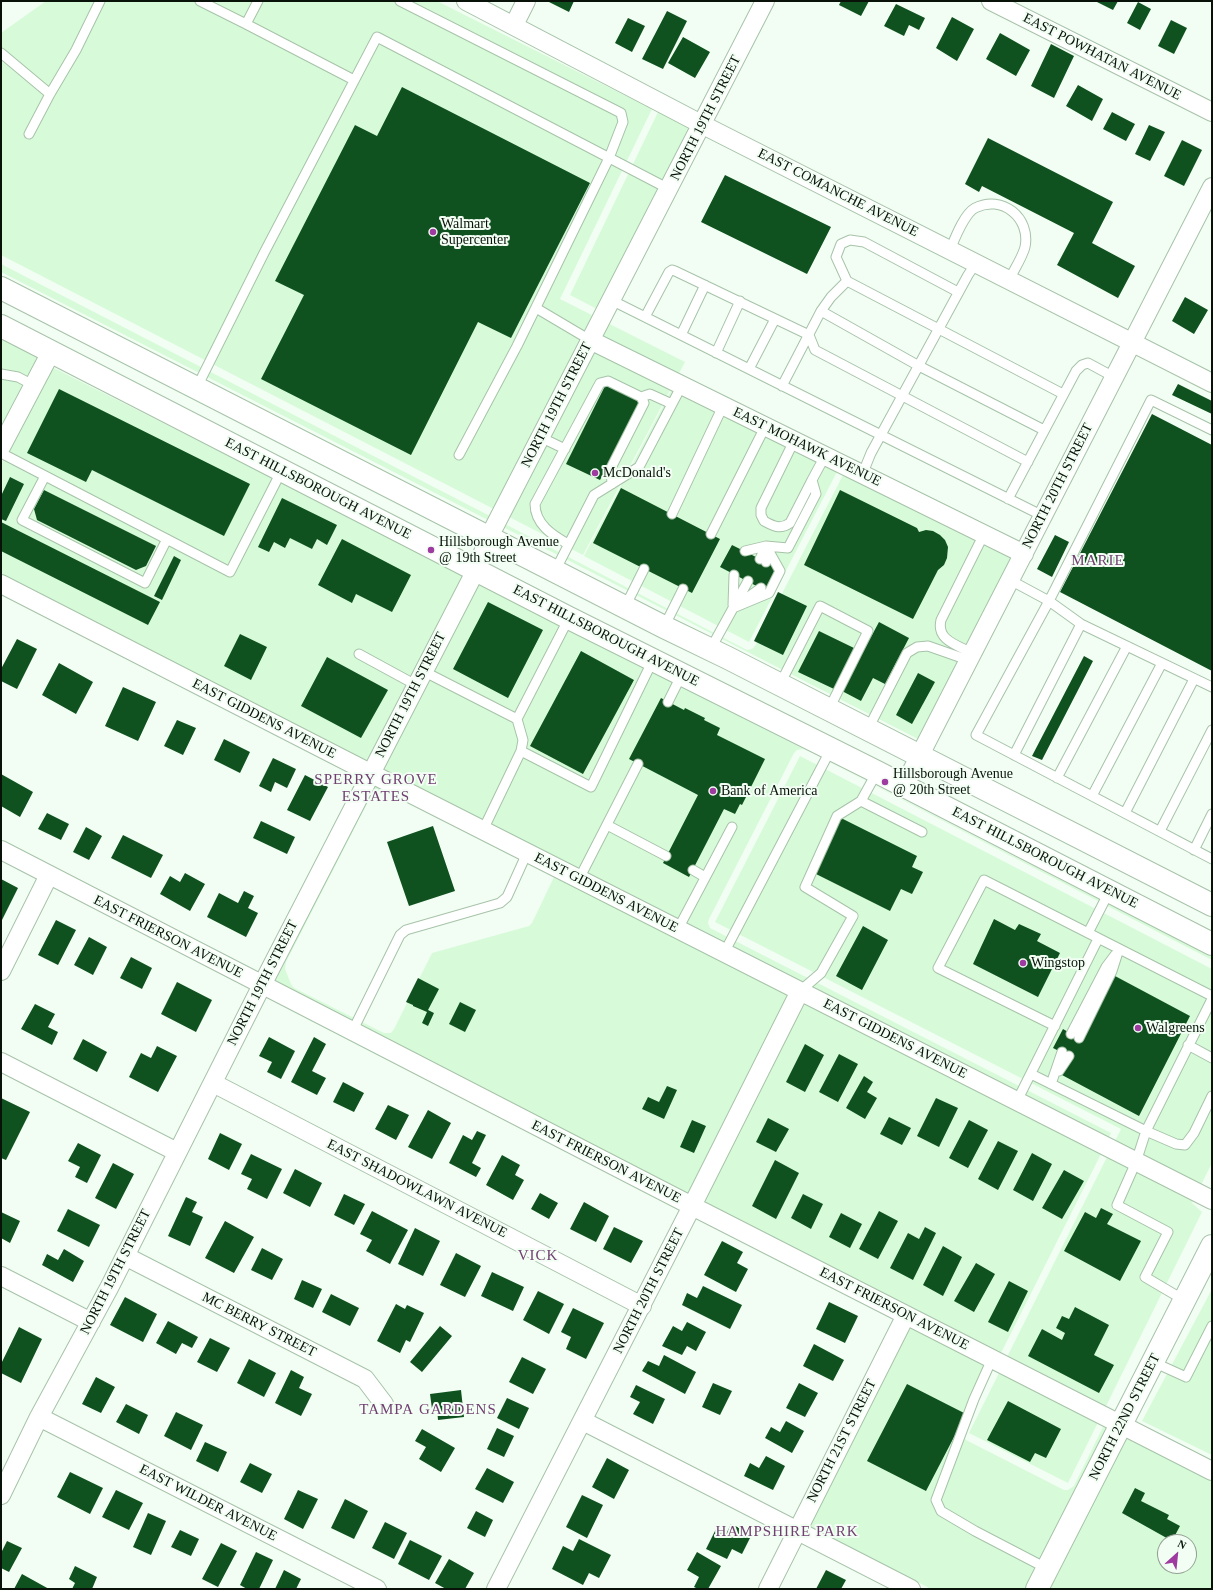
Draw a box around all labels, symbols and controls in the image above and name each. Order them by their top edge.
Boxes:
street label: EAST POWHATAN AVENUE [1020,10,1184,104]
street label: NORTH 19TH STREET [667,53,745,183]
street label: EAST COMANCHE AVENUE [755,145,921,241]
place label: Walmart Supercenter [441,216,508,248]
marker: Walmart Supercenter [428,227,438,237]
street label: NORTH 19TH STREET [518,340,596,470]
street label: EAST MOHAWK AVENUE [730,404,884,490]
street label: NORTH 20TH STREET [1019,421,1097,551]
street label: EAST HILLSBOROUGH AVENUE [222,435,414,543]
place label: McDonald's [603,465,671,481]
marker: McDonald's [590,468,600,478]
place label: Hillsborough Avenue @ 19th Street [439,534,559,566]
marker: Hillsborough Avenue @ 19th Street [426,545,436,555]
district label: MARIE [1071,552,1125,570]
street label: EAST HILLSBOROUGH AVENUE [510,582,702,690]
street label: NORTH 19TH STREET [372,630,450,760]
street label: EAST GIDDENS AVENUE [189,675,339,763]
place label: Hillsborough Avenue @ 20th Street [893,766,1013,798]
district label: SPERRY GROVE ESTATES [314,771,438,806]
marker: Hillsborough Avenue @ 20th Street [880,777,890,787]
place label: Bank of America [721,783,817,799]
marker: Bank of America [708,786,718,796]
street label: EAST HILLSBOROUGH AVENUE [949,804,1141,912]
street label: EAST GIDDENS AVENUE [531,849,681,937]
street label: EAST FRIERSON AVENUE [90,892,246,982]
street label: NORTH 19TH STREET [224,918,302,1048]
place label: Wingstop [1031,955,1085,971]
marker: Wingstop [1018,958,1028,968]
street label: EAST GIDDENS AVENUE [820,995,970,1083]
place label: Walgreens [1146,1020,1205,1036]
marker: Walgreens [1133,1023,1143,1033]
street label: EAST FRIERSON AVENUE [528,1117,684,1207]
street label: EAST SHADOWLAWN AVENUE [324,1136,510,1242]
street label: NORTH 19TH STREET [77,1207,155,1337]
street label: NORTH 20TH STREET [610,1226,688,1356]
district label: VICK [518,1247,558,1265]
street label: EAST FRIERSON AVENUE [816,1264,972,1354]
street label: MC BERRY STREET [199,1289,319,1361]
street label: NORTH 22ND STREET [1086,1351,1164,1483]
street label: NORTH 21ST STREET [804,1377,880,1505]
district label: TAMPA GARDENS [359,1401,497,1419]
street label: EAST WILDER AVENUE [136,1461,280,1545]
district label: HAMPSHIRE PARK [715,1523,859,1541]
north arrow [1157,1534,1197,1574]
text: N [1176,1537,1188,1551]

